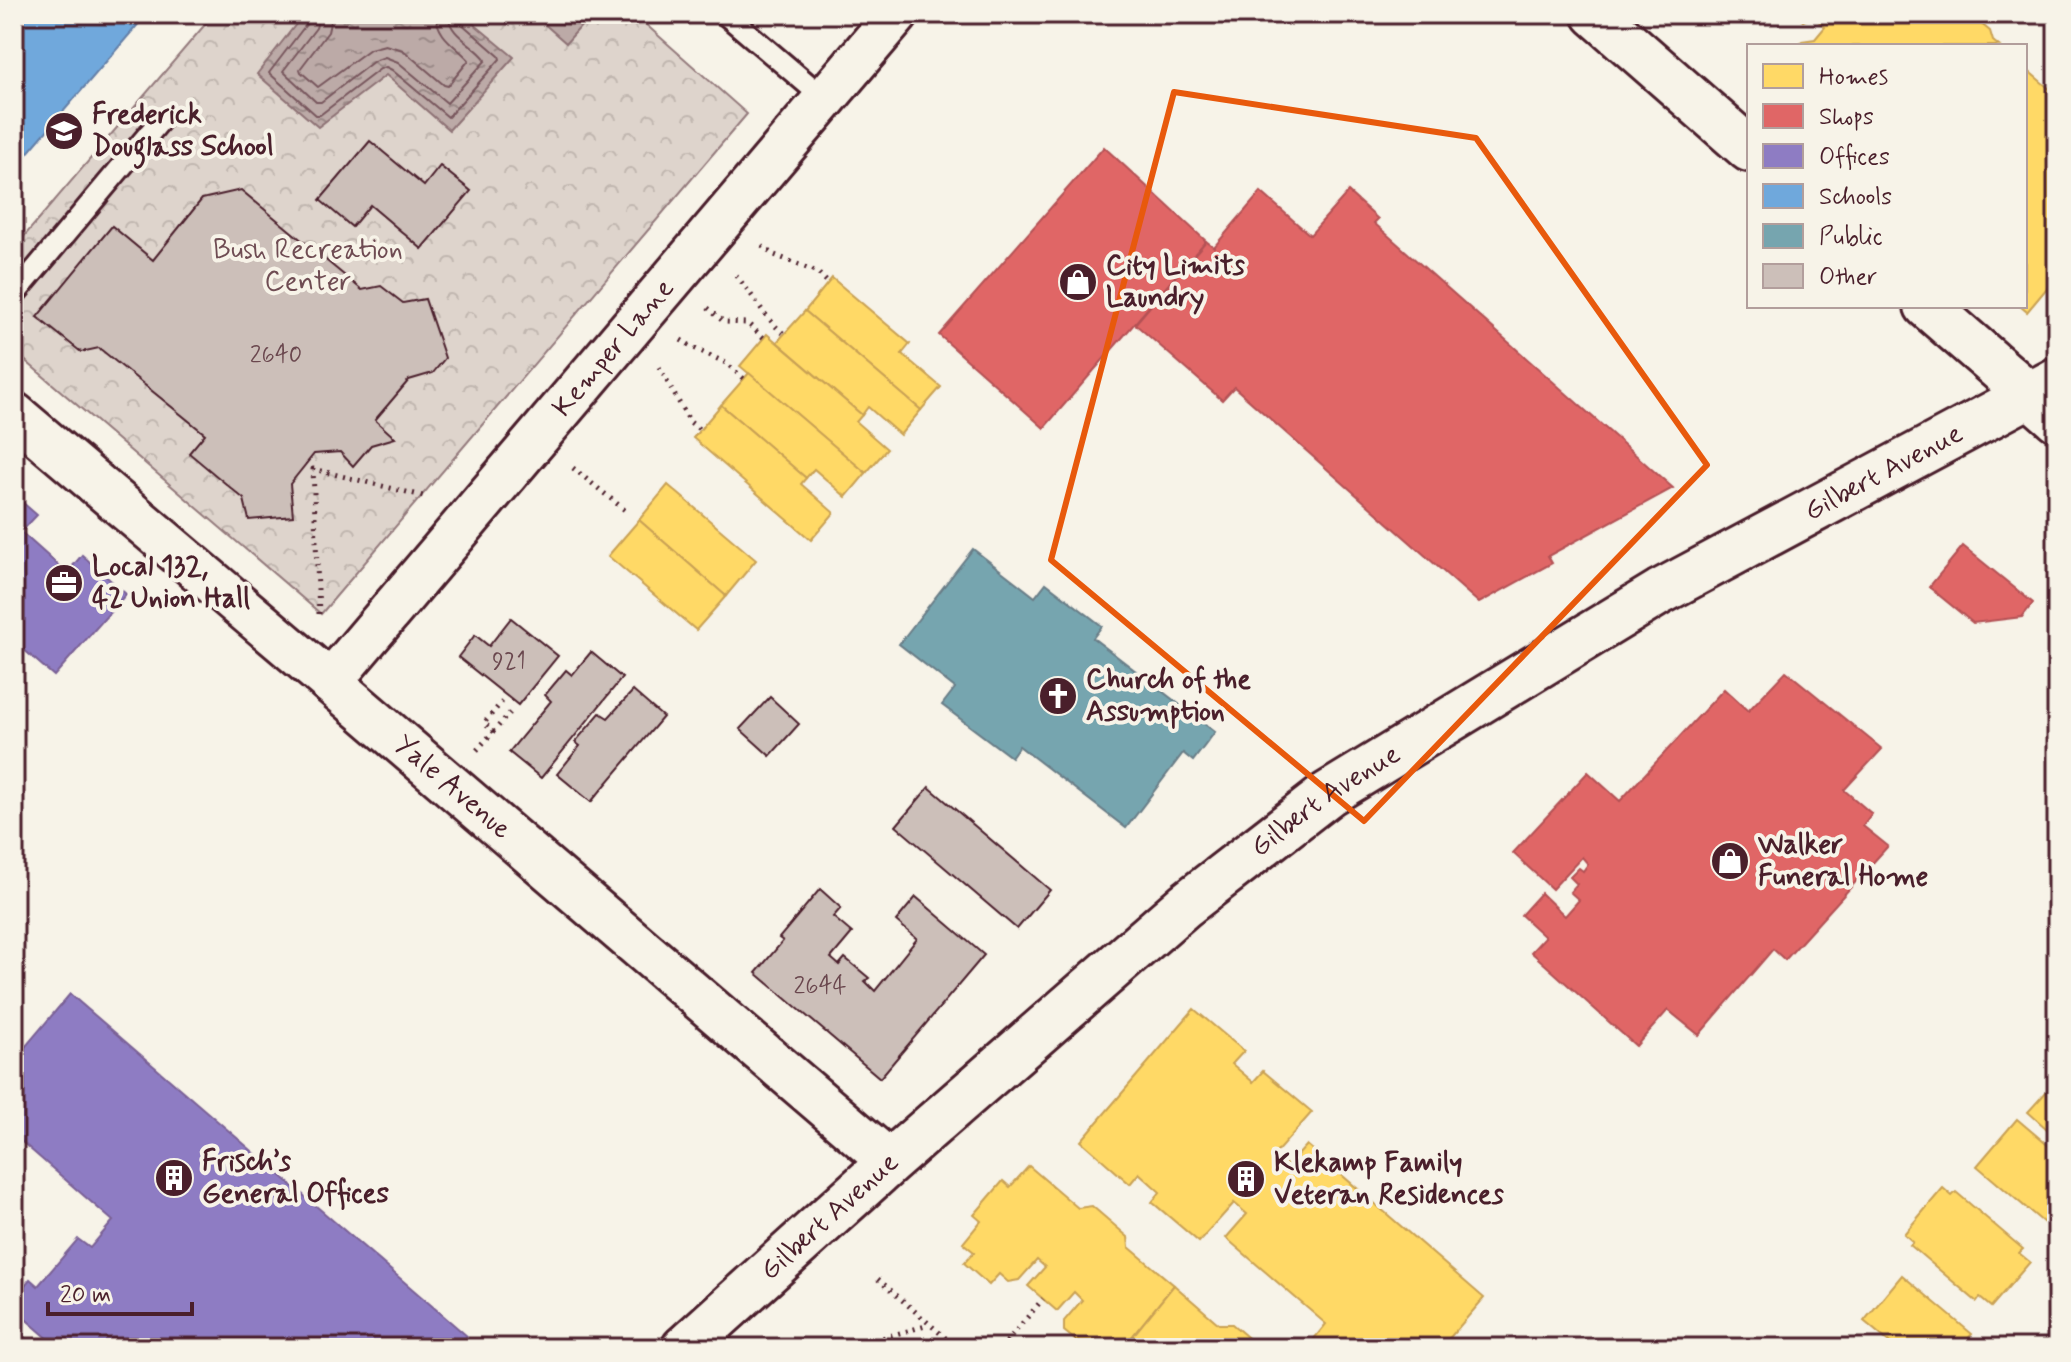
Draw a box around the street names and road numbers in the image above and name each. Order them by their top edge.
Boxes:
street label: Kemper Lane [544,271,683,425]
street label: Gilbert Avenue [1798,415,1969,530]
street label: Yale Avenue [386,726,519,848]
street label: Gilbert Avenue [1243,736,1407,866]
street label: Gilbert Avenue [752,1144,907,1289]

